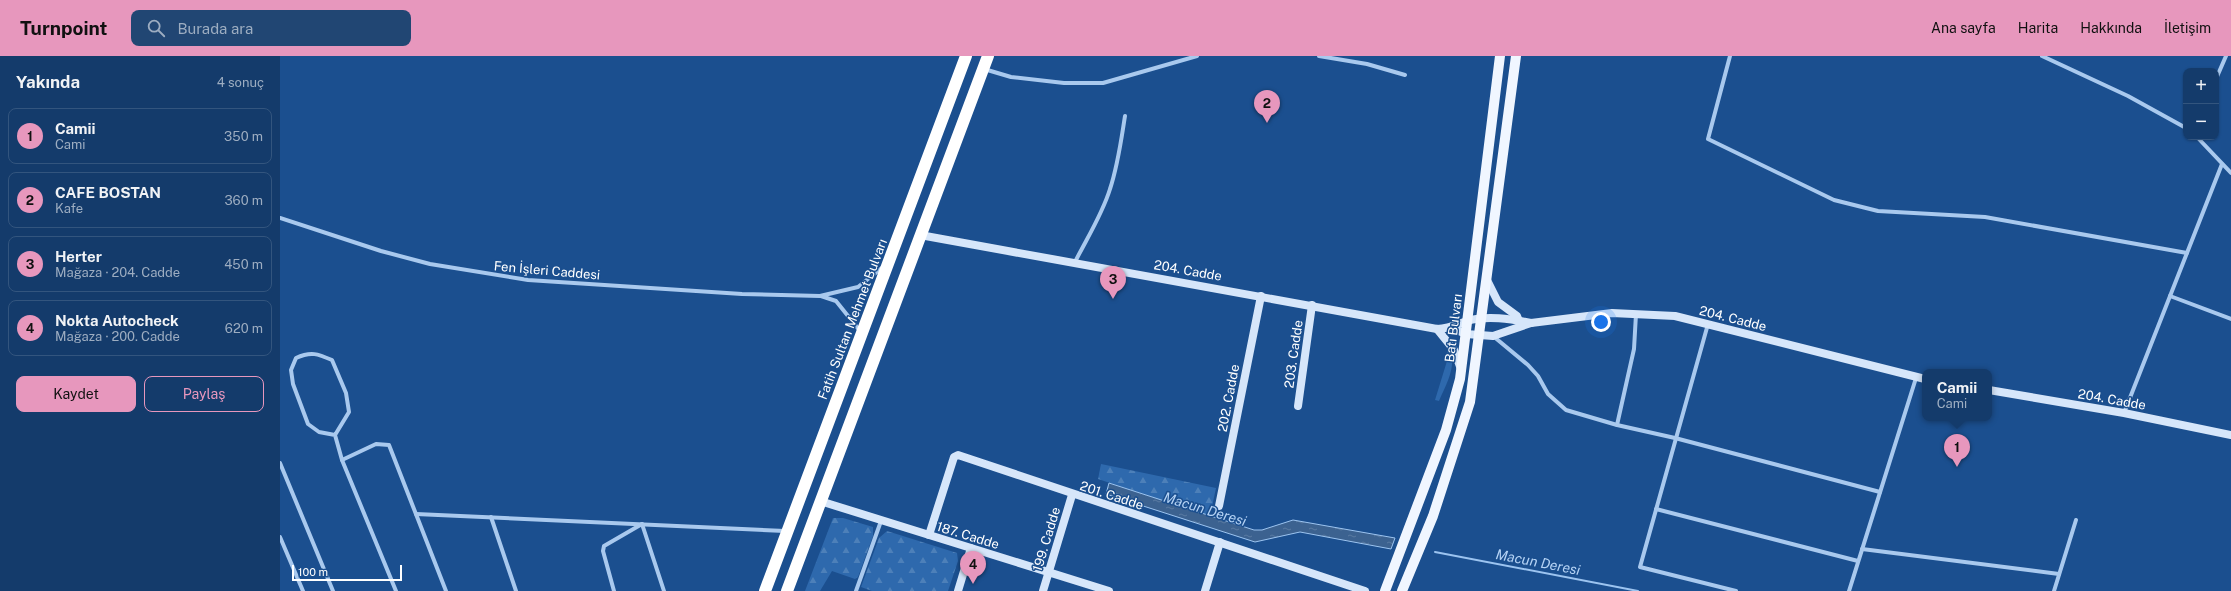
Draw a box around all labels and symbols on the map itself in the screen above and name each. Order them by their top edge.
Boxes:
pin: 2 [1254,90,1280,123]
street label: Fatih Sultan Mehmet Bulvarı [815,237,890,402]
street label: 204. Cadde [1153,257,1223,284]
street label: Fen İşleri Caddesi [493,258,601,283]
pin: 3 [1100,266,1126,299]
street label: Batı Bulvarı [1442,293,1465,363]
street label: 204. Cadde [1698,303,1768,334]
your location [1591,312,1611,332]
street label: 203. Cadde [1281,319,1306,389]
street label: 202. Cadde [1215,363,1242,433]
street label: 204. Cadde [2077,386,2147,413]
pin: 1 [1944,434,1970,467]
street label: 201. Cadde [1078,478,1146,513]
water label: Macun Deresi [1162,489,1249,529]
street label: 199. Cadde [1030,505,1063,573]
street label: 187. Cadde [935,519,1001,552]
water label: Macun Deresi [1494,546,1582,578]
pin: 4 [960,551,986,584]
scale bar [292,563,402,582]

